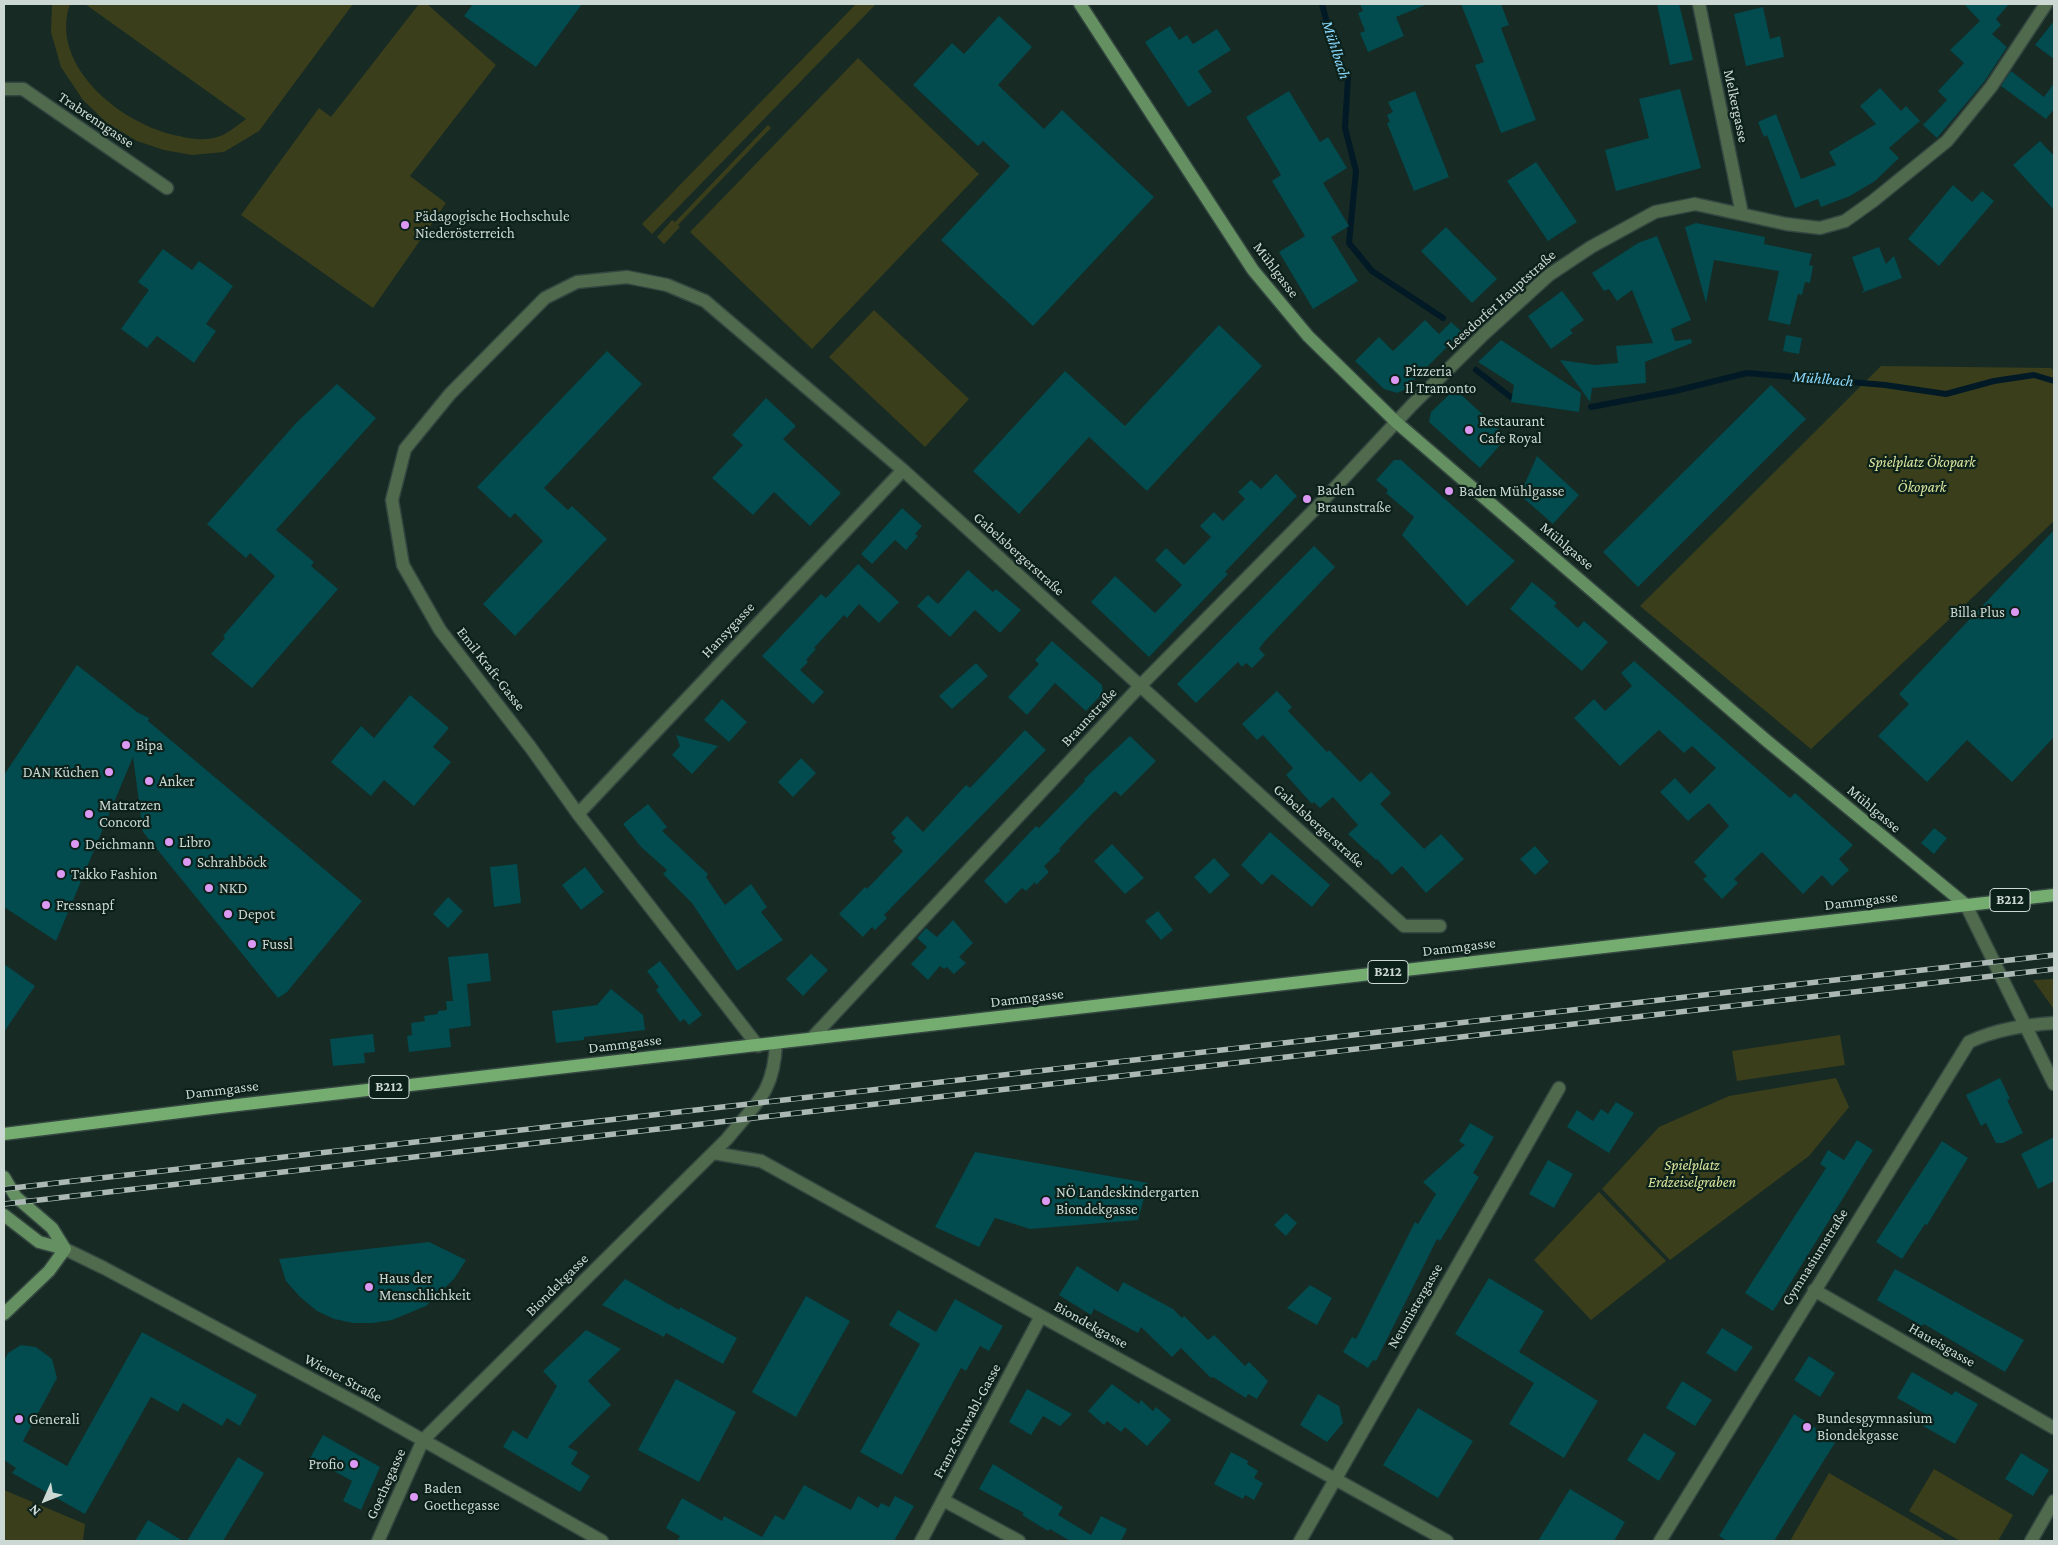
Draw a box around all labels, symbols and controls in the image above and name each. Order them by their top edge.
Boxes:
water label: Mühlbach [1317,18,1355,82]
street label: Melkergasse [1719,68,1753,144]
street label: Trabrenngasse [54,88,138,152]
place label: Pädagogische Hochschule Niederösterreich [415,207,569,242]
marker: Pädagogische Hochschule Niederösterreich [399,219,411,231]
street label: Mühlgasse [1249,239,1303,301]
street label: Leesdorfer Hauptstraße [1442,246,1560,354]
place label: Pizzeria Il Tramonto [1405,362,1476,397]
water label: Mühlbach [1792,367,1854,391]
marker: Pizzeria Il Tramonto [1389,374,1401,386]
place label: Restaurant Cafe Royal [1479,412,1544,447]
marker: Restaurant Cafe Royal [1463,424,1475,436]
park label: Spielplatz Ökopark [1868,453,1976,471]
park label: Ökopark [1898,478,1946,496]
place label: Baden Braunstraße [1317,481,1391,516]
place label: Baden Mühlgasse [1459,482,1564,500]
marker: Baden Mühlgasse [1443,485,1455,497]
marker: Baden Braunstraße [1301,493,1313,505]
street label: Gabelsbergerstraße [970,508,1068,600]
street label: Mühlgasse [1536,518,1598,574]
street label: Hansygasse [698,598,758,662]
place label: Billa Plus [1950,603,2005,621]
marker: Billa Plus [2009,606,2021,618]
street label: Emil Kraft-Gasse [453,624,529,714]
street label: Braunstraße [1057,684,1121,750]
place label: Bipa [136,736,163,754]
marker: Bipa [120,739,132,751]
place label: DAN Küchen [23,763,99,781]
marker: DAN Küchen [103,766,115,778]
place label: Anker [159,772,195,790]
marker: Anker [143,775,155,787]
street label: Gabelsbergerstraße [1270,780,1368,872]
street label: Mühlgasse [1843,781,1905,837]
place label: Matratzen Concord [99,796,161,831]
marker: Matratzen Concord [83,808,95,820]
place label: Libro [179,833,211,851]
place label: Deichmann [85,835,155,853]
marker: Libro [163,836,175,848]
marker: Deichmann [69,838,81,850]
place label: Schrahböck [197,853,267,871]
marker: Schrahböck [181,856,193,868]
place label: Takko Fashion [71,865,157,883]
marker: Takko Fashion [55,868,67,880]
place label: NKD [219,879,247,897]
marker: NKD [203,882,215,894]
street label: Dammgasse [1823,888,1899,914]
road number: B212 [1990,888,2030,912]
place label: Fressnapf [56,896,114,914]
marker: Fressnapf [40,899,52,911]
place label: Depot [238,905,275,923]
marker: Depot [222,908,234,920]
street label: Dammgasse [1421,934,1497,960]
place label: Fussl [262,935,293,953]
marker: Fussl [246,938,258,950]
road number: B212 [1368,960,1408,984]
street label: Dammgasse [989,985,1065,1011]
street label: Dammgasse [587,1031,663,1057]
road number: B212 [369,1076,409,1098]
street label: Dammgasse [184,1077,260,1103]
park label: Spielplatz Erdzeiselgraben [1648,1156,1736,1191]
place label: NÖ Landeskindergarten Biondekgasse [1056,1183,1199,1218]
marker: NÖ Landeskindergarten Biondekgasse [1040,1195,1052,1207]
street label: Gymnasiumstraße [1778,1205,1852,1309]
street label: Biondekgasse [522,1250,592,1320]
street label: Neumistergasse [1383,1260,1447,1352]
place label: Haus der Menschlichkeit [379,1269,471,1304]
marker: Haus der Menschlichkeit [363,1281,375,1293]
street label: Biondekgasse [1051,1297,1131,1353]
street label: Haueisgasse [1906,1319,1978,1371]
street label: Wiener Straße [301,1350,385,1406]
street label: Franz Schwabl-Gasse [929,1360,1005,1482]
place label: Bundesgymnasium Biondekgasse [1817,1409,1933,1444]
place label: Generali [29,1410,80,1428]
marker: Generali [13,1413,25,1425]
marker: Bundesgymnasium Biondekgasse [1801,1421,1813,1433]
street label: Goethegasse [362,1446,410,1522]
place label: Profio [309,1455,344,1473]
marker: Profio [348,1458,360,1470]
north arrow [20,1475,70,1525]
place label: Baden Goethegasse [424,1479,500,1514]
marker: Baden Goethegasse [408,1491,420,1503]
text: N [25,1501,43,1519]

